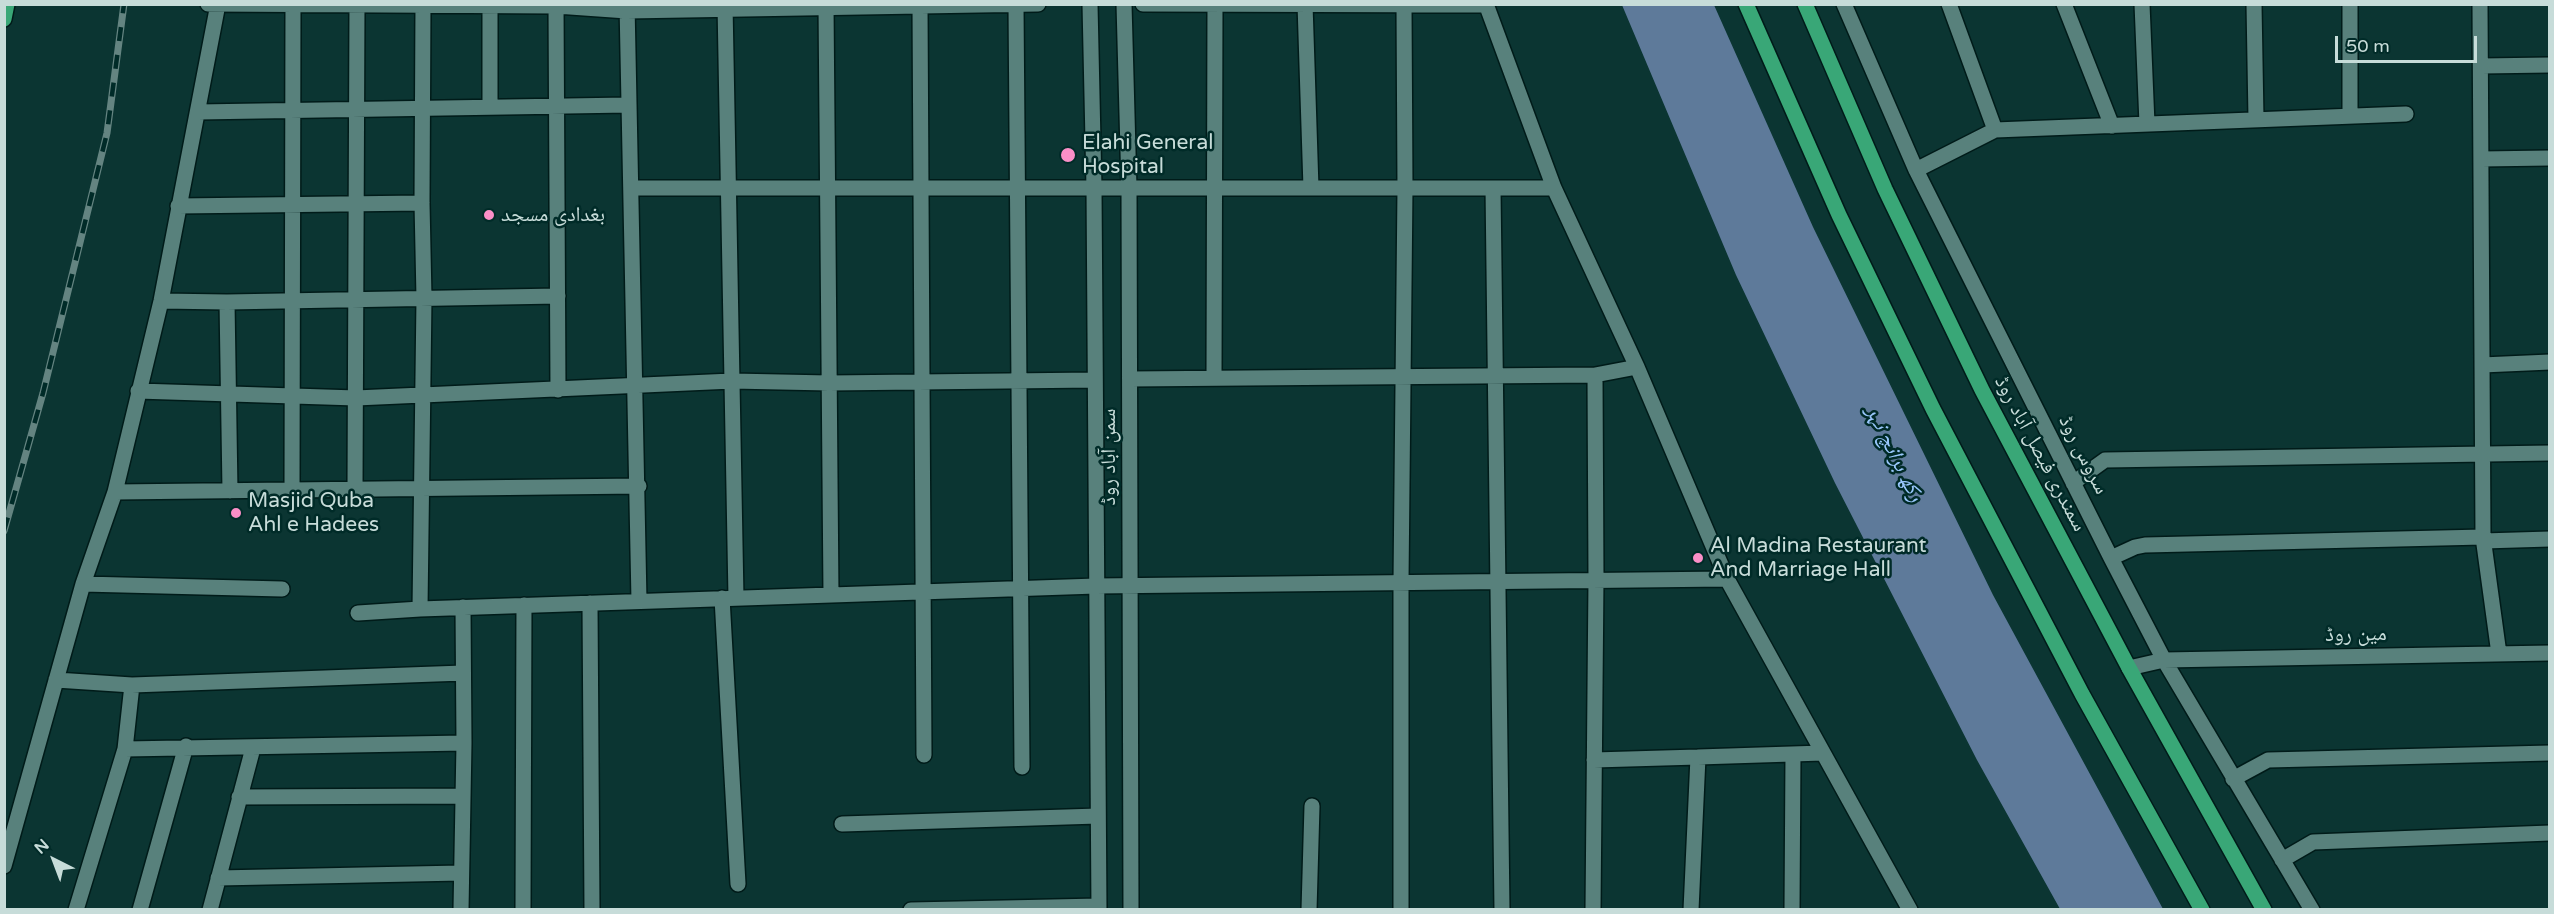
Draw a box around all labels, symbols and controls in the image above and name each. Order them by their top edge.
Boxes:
scale bar [2338,24,2480,62]
text: 50 m [2346,35,2390,57]
place label: Elahi General Hospital [1082,130,1213,180]
marker: Elahi General Hospital [1059,146,1077,164]
place label: بغدادی مسجد [501,202,605,228]
marker: بغدادی مسجد [482,208,496,222]
street label: سمندری فیصل آباد روڈ [1988,372,2092,536]
water label: رکھ برانچ نہر [1859,401,1929,507]
street label: سمن آباد روڈ [1096,408,1122,506]
street label: سروس روڈ [2052,411,2114,499]
place label: Masjid Quba Ahl e Hadees [248,488,379,538]
marker: Masjid Quba Ahl e Hadees [229,506,243,520]
place label: Al Madina Restaurant And Marriage Hall [1710,533,1927,583]
marker: Al Madina Restaurant And Marriage Hall [1691,551,1705,565]
street label: مین روڈ [2325,622,2387,648]
north arrow [24,830,84,890]
text: N [30,835,53,858]

